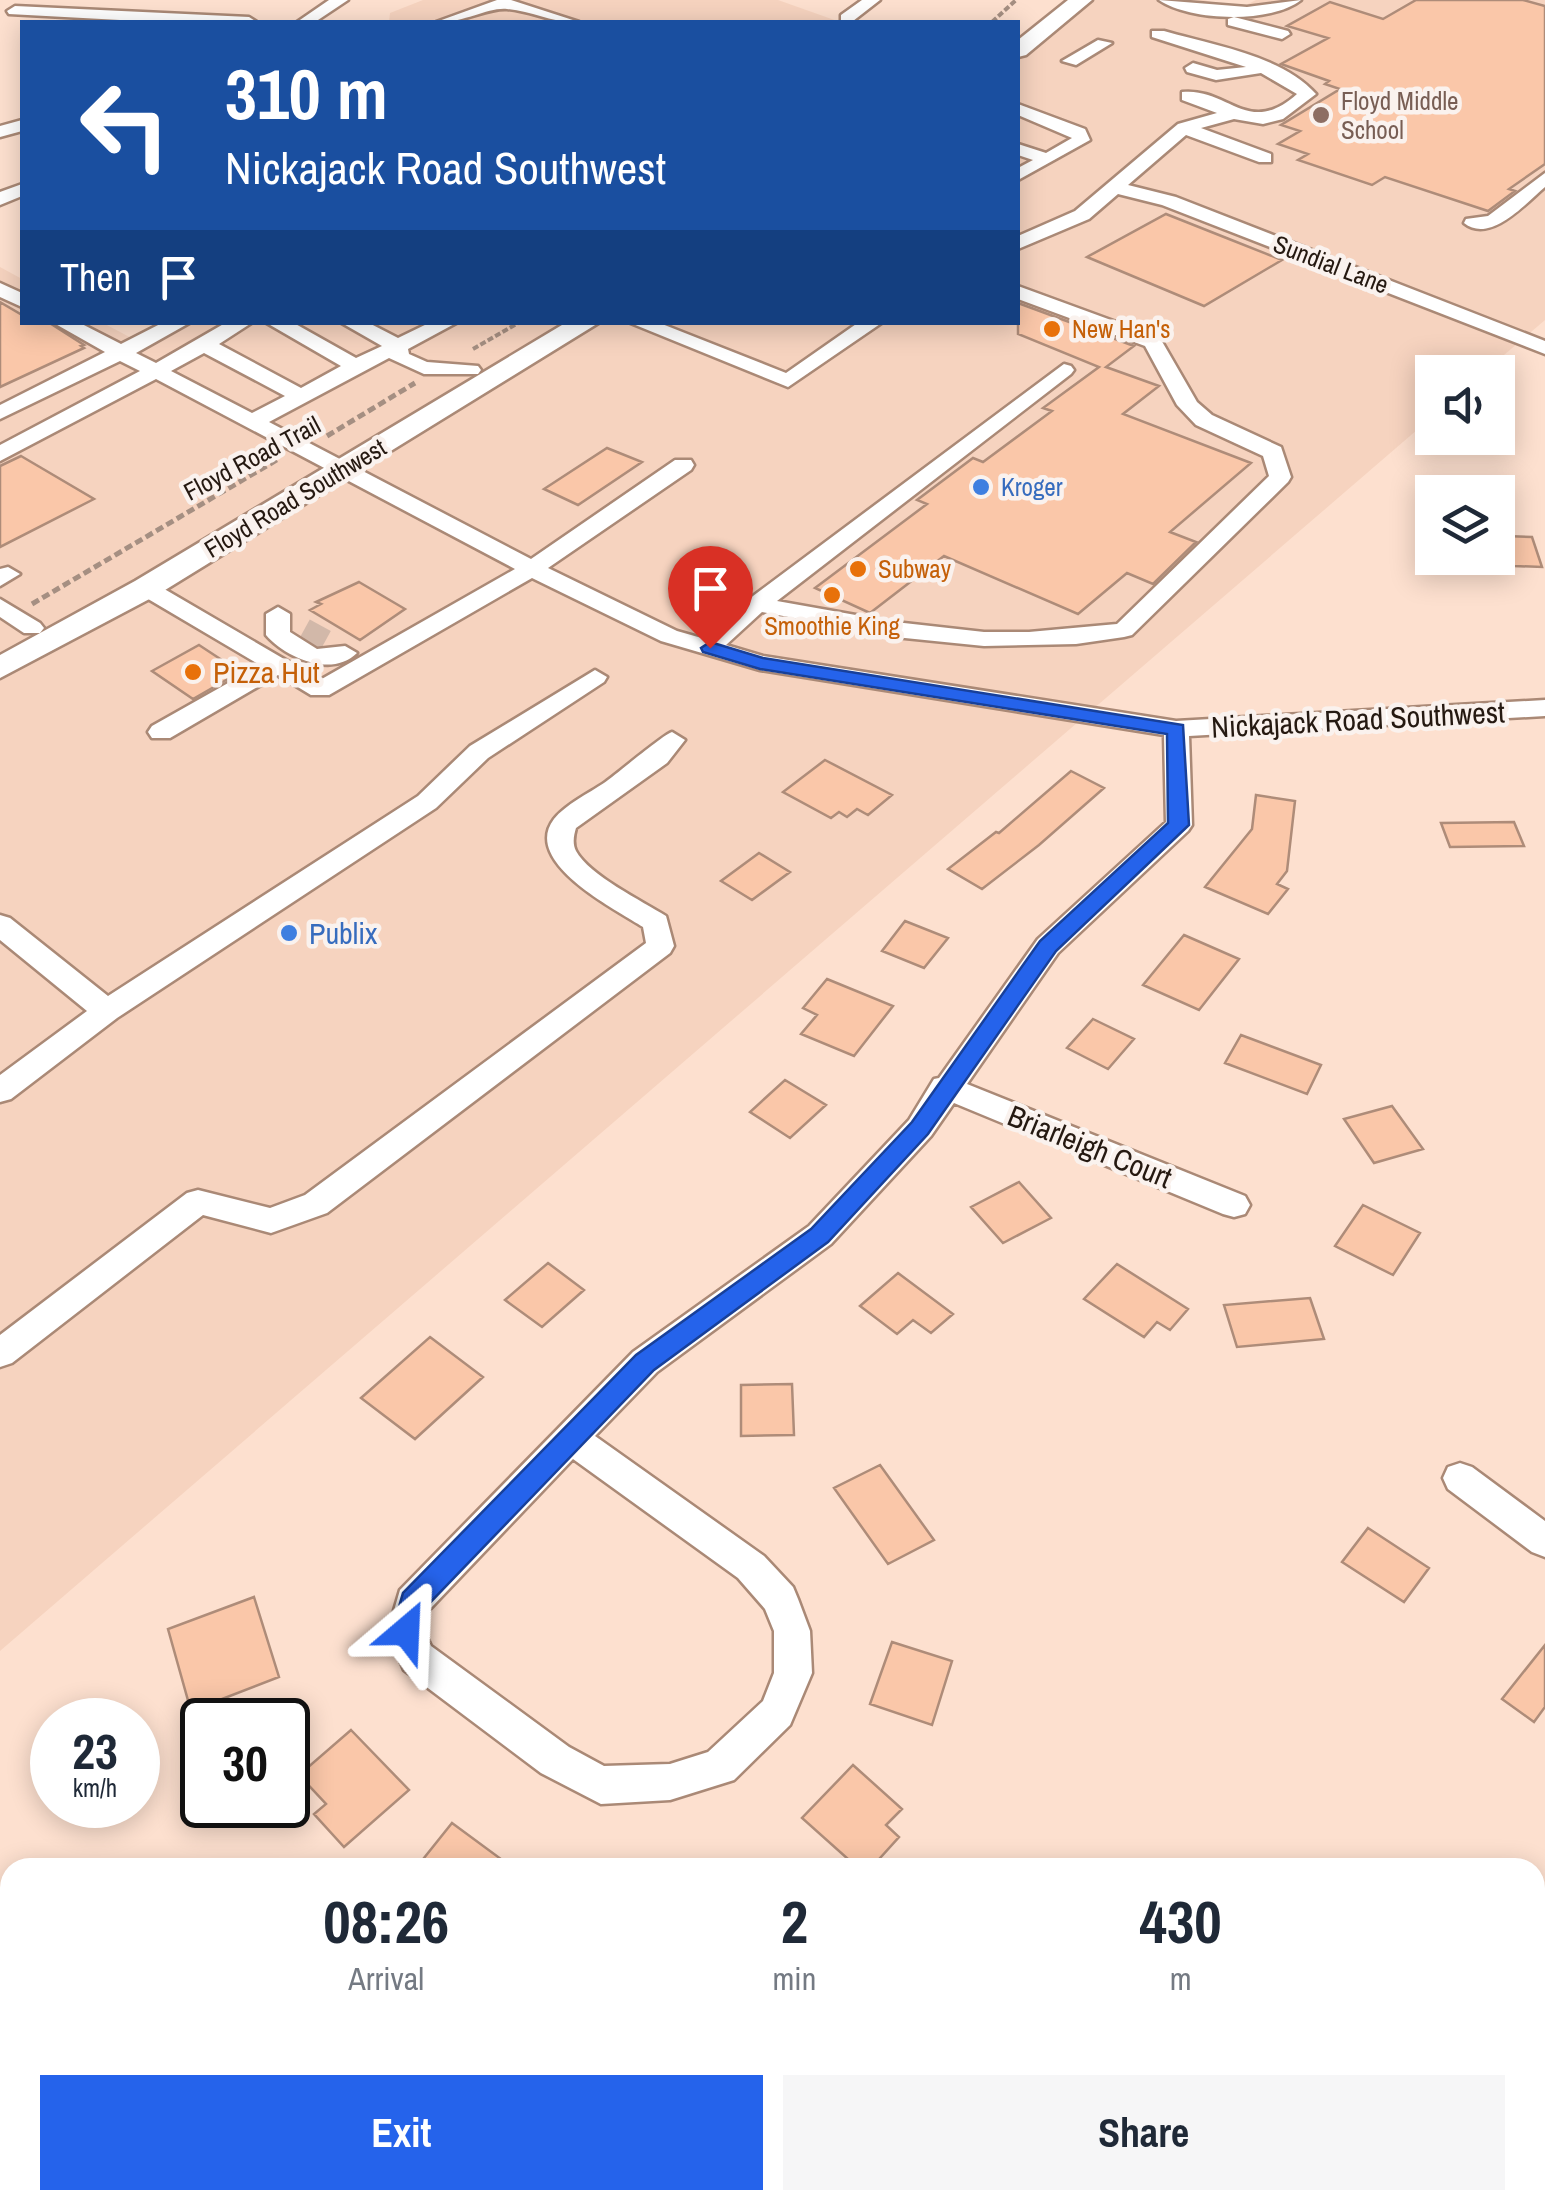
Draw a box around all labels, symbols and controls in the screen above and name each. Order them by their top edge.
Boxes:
text: 310 m [225,47,388,141]
icon: left [60,60,190,190]
place label: Floyd Middle School [1341,84,1458,147]
marker: Floyd Middle School [1310,104,1332,126]
text: Nickajack Road Southwest [225,137,666,198]
street label: Sundial Lane [1269,226,1393,302]
icon: arrive [151,250,206,305]
text: Then [60,252,131,303]
place label: New Han's [1072,312,1170,346]
marker: New Han's [1041,318,1063,340]
map controls [1415,355,1515,575]
button: sound [1415,355,1515,455]
street label: Floyd Road Trail [178,408,326,508]
street label: Floyd Road Southwest [198,430,392,566]
place label: Kroger [1001,470,1063,504]
button: layers [1415,475,1515,575]
marker: Kroger [970,476,992,498]
pin [668,546,753,649]
place label: Subway [878,552,952,586]
marker: Subway [847,558,869,580]
icon: arrive [683,561,738,616]
marker: Smoothie King [821,584,843,606]
place label: Smoothie King [764,609,900,643]
place label: Pizza Hut [213,652,320,692]
marker: Pizza Hut [182,661,204,683]
street label: Nickajack Road Southwest [1210,691,1506,747]
place label: Publix [309,913,378,953]
marker: Publix [278,922,300,944]
street label: Briarleigh Court [1002,1095,1178,1197]
position arrow [354,1579,458,1683]
speed limit sign: 30 [180,1698,310,1828]
text: 23 [72,1717,118,1785]
text: km/h [73,1771,117,1805]
text: 08:26 [323,1881,449,1962]
text: 2 [781,1881,808,1962]
text: 430 [1140,1881,1222,1962]
text: Arrival [348,1957,424,2000]
text: min [772,1957,816,2000]
text: m [1170,1957,1192,2000]
button: Exit [40,2075,763,2190]
button: Share [783,2075,1505,2190]

